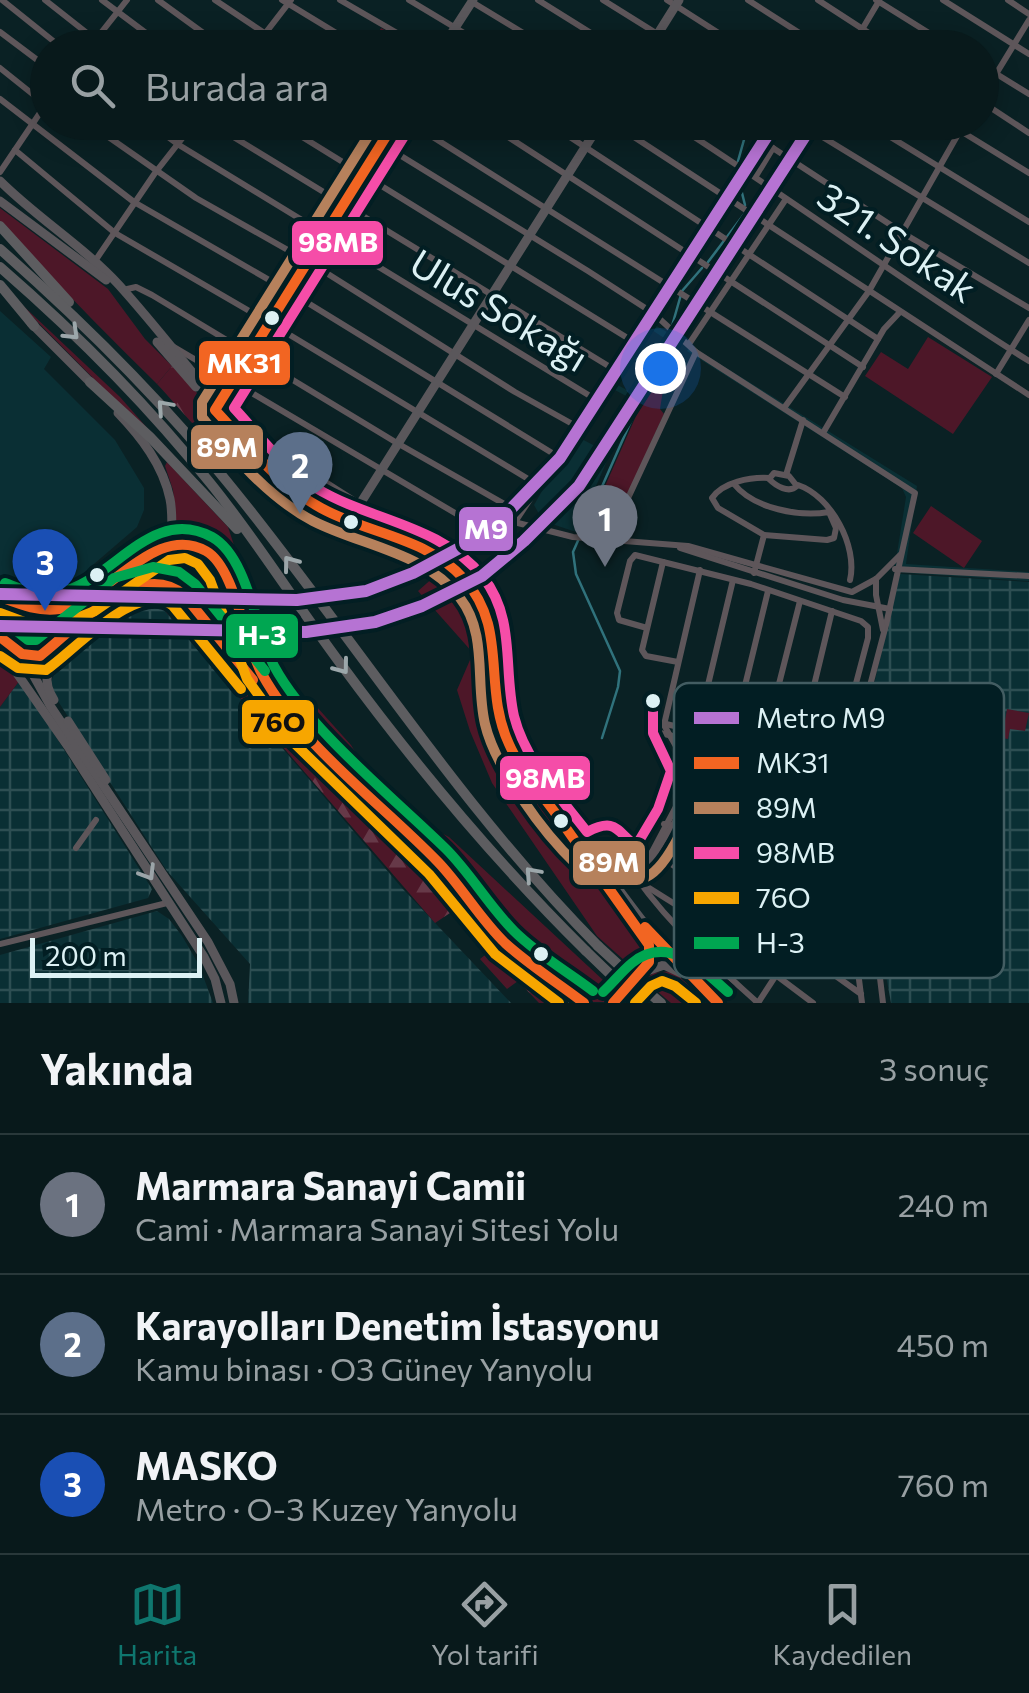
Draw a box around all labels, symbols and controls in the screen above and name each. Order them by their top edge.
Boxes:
search box [30,30,999,140]
icon: search [65,58,120,113]
text: Burada ara [145,62,329,109]
street label: 321. Sokak [810,171,986,311]
line badge: 98MB [290,219,385,267]
text: 98MB [298,224,378,258]
street label: Ulus Sokağı [403,238,597,380]
unlabelled marker [262,308,282,328]
one-way arrow [60,321,78,339]
line badge: MK31 [197,339,292,387]
your location [635,343,686,394]
text: MK31 [206,345,282,379]
one-way arrow [157,400,175,419]
line badge: 89M [189,423,265,471]
text: 89M [196,429,258,463]
pin: 2 [268,432,332,514]
pin: 1 [572,484,638,567]
line badge: M9 [457,505,515,553]
text: M9 [464,511,508,545]
unlabelled marker [341,512,361,532]
pin: 3 [12,528,78,611]
one-way arrow [285,556,302,574]
unlabelled marker [87,565,107,585]
line badge: H-3 [224,612,300,660]
text: H-3 [237,617,287,651]
one-way arrow [331,656,348,674]
legend [674,683,1004,978]
unlabelled marker [643,691,663,711]
line badge: 76O [240,698,316,746]
text: Metro M9 [756,700,885,734]
text: 76O [250,704,306,738]
text: MK31 [756,745,830,779]
line badge: 98MB [498,754,592,802]
text: 98MB [505,760,585,794]
text: 89M [756,790,817,824]
unlabelled marker [551,811,571,831]
text: 98MB [756,835,835,869]
line badge: 89M [571,839,647,887]
text: 89M [578,844,640,878]
one-way arrow [136,862,155,880]
one-way arrow [526,867,544,886]
text: 76O [756,880,811,914]
text: H-3 [756,925,805,959]
scale bar [30,933,202,978]
text: 200 m [45,938,127,972]
unlabelled marker [531,944,551,964]
text: Yakında [40,1042,193,1094]
text: 3 sonuç [879,1048,989,1088]
text: Marmara Sanayi Camii [135,1161,526,1208]
text: 1 [65,1184,80,1224]
text: 240 m [898,1184,989,1224]
text: Cami · Marmara Sanayi Sitesi Yolu [135,1208,619,1248]
text: Karayolları Denetim İstasyonu [135,1301,659,1348]
text: 2 [63,1324,82,1364]
text: 450 m [896,1324,989,1364]
text: Kamu binası · O3 Güney Yanyolu [135,1348,593,1388]
text: MASKO [135,1441,278,1488]
text: 3 [63,1464,82,1504]
text: 760 m [898,1464,989,1504]
text: Metro · O-3 Kuzey Yanyolu [135,1488,518,1528]
tab: Harita [117,1577,197,1671]
tab: Yol tarifi [431,1577,539,1671]
tab: Kaydedilen [773,1577,912,1671]

